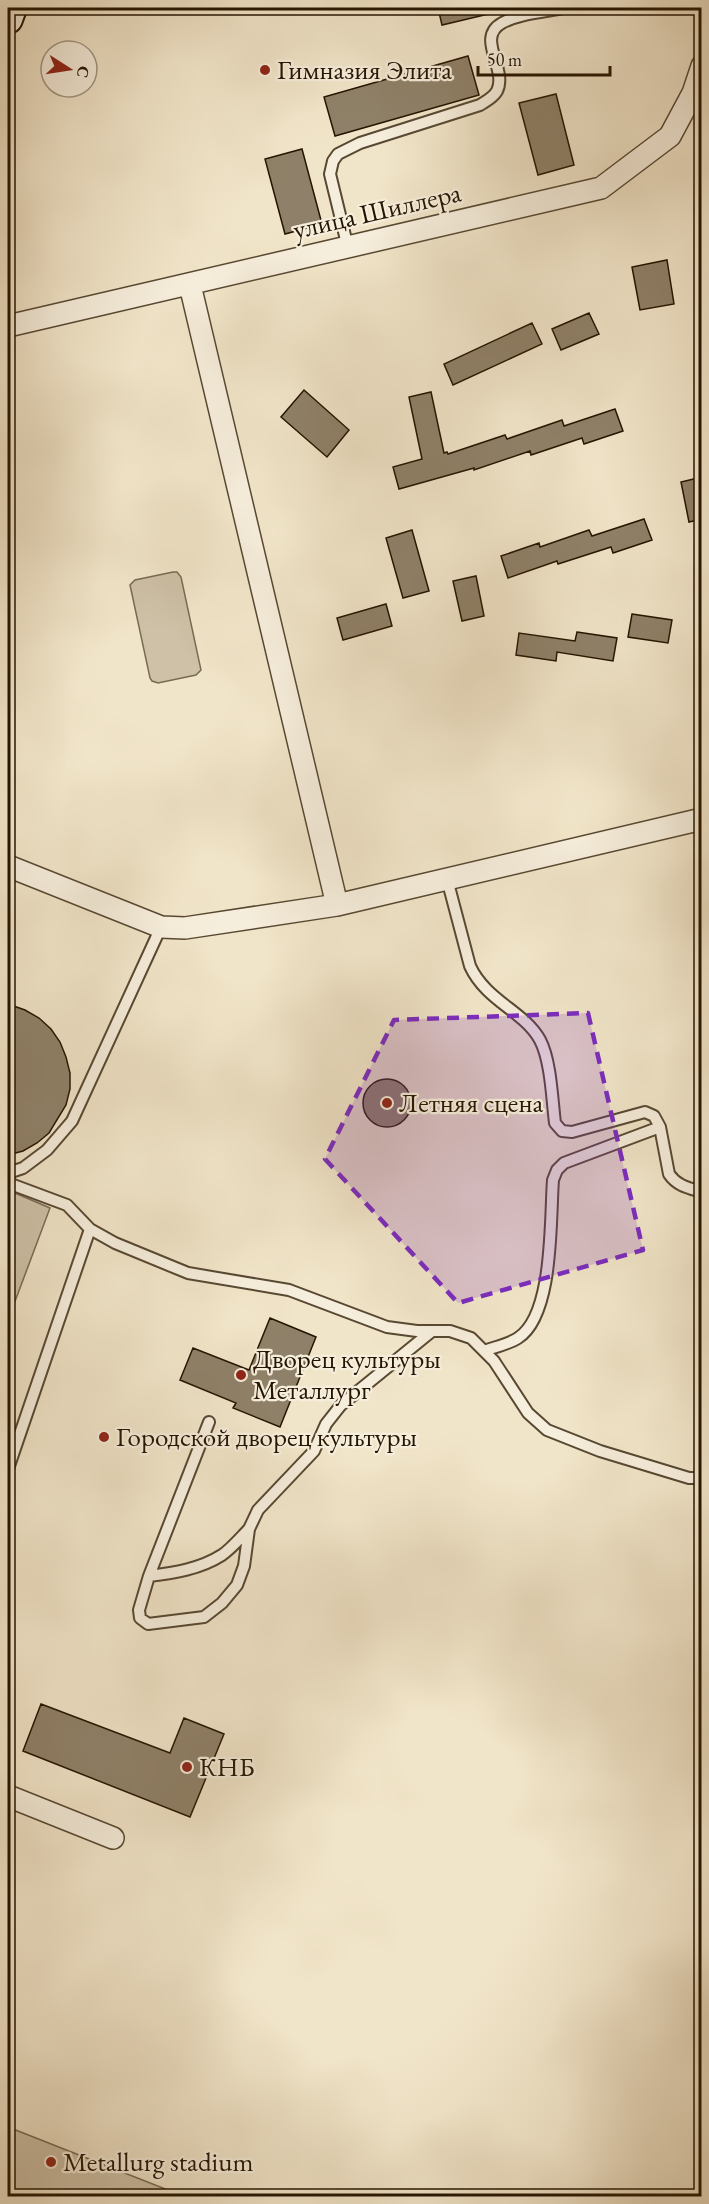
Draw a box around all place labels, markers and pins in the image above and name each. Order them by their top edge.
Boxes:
place label: Гимназия Элита [277,52,452,87]
marker: Гимназия Элита [258,63,272,77]
place label: Летняя сцена [399,1085,543,1120]
marker: Летняя сцена [380,1096,394,1110]
place label: Дворец культуры Металлург [253,1341,441,1407]
marker: Дворец культуры Металлург [234,1368,248,1382]
place label: Городской дворец культуры [116,1419,417,1454]
marker: Городской дворец культуры [97,1430,111,1444]
place label: КНБ [199,1749,255,1784]
marker: КНБ [180,1760,194,1774]
place label: Metallurg stadium [63,2144,253,2179]
marker: Metallurg stadium [44,2155,58,2169]

